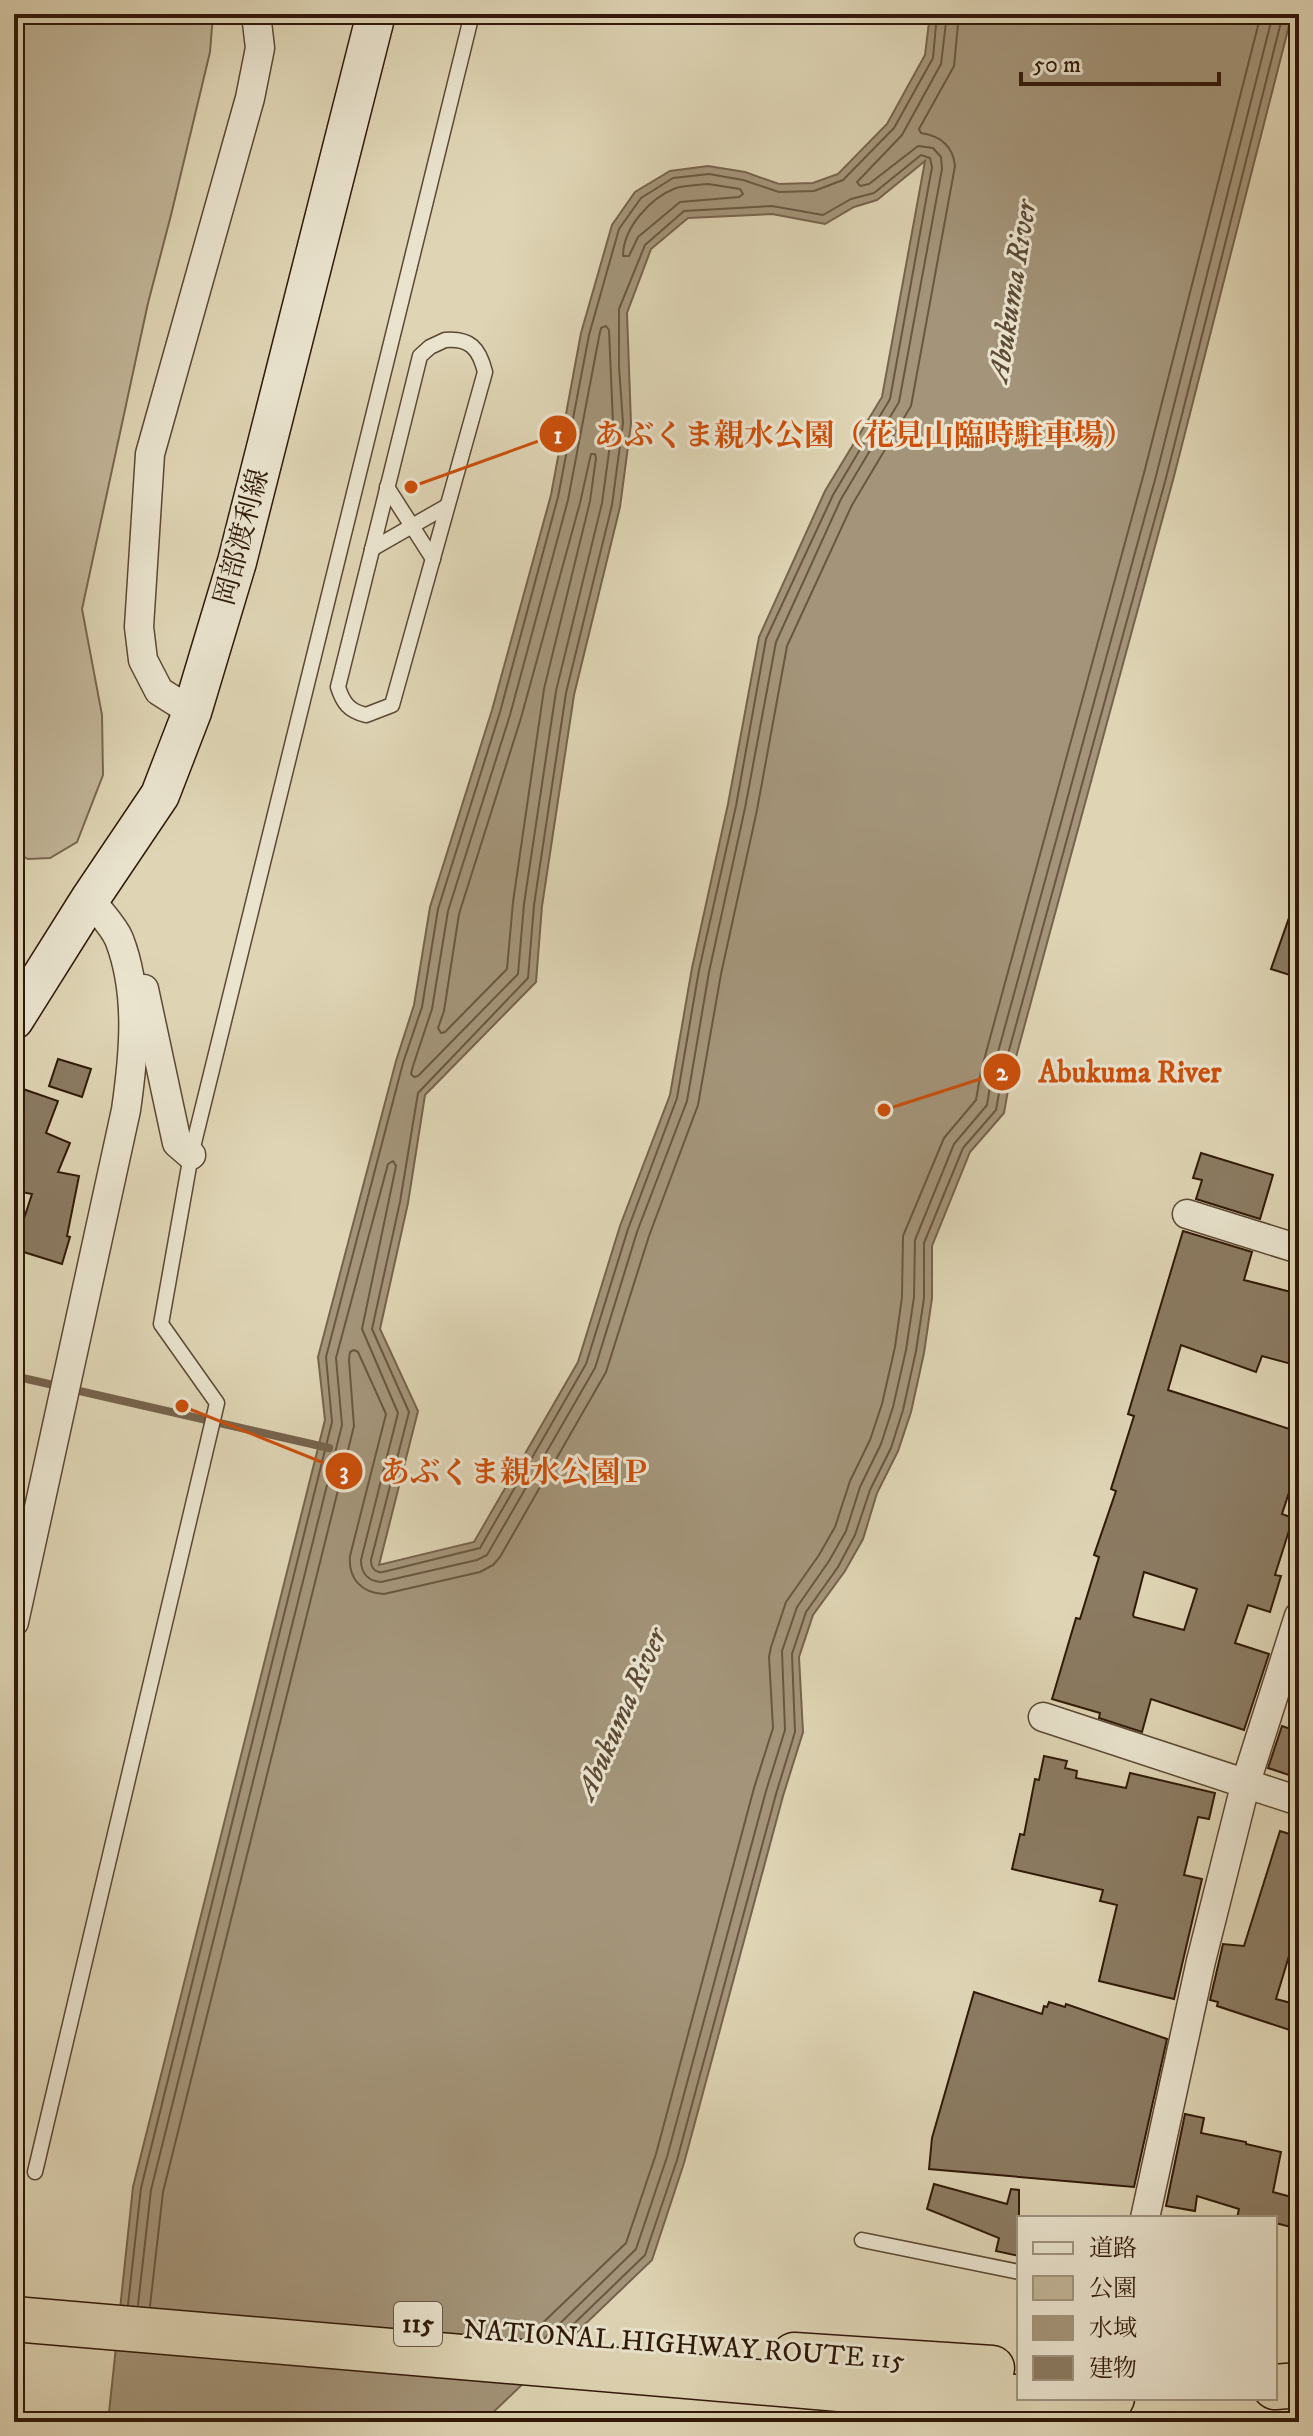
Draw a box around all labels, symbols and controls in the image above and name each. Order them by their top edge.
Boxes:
scale bar [1021,36,1219,86]
text: 50 m [1033,50,1081,80]
water label: Abukuma River [980,196,1046,387]
callout: あぶくま親水公園（花見山臨時駐車場） [538,407,1150,461]
text: あぶくま親水公園（花見山臨時駐車場） [594,418,1134,455]
text: 1 [554,421,563,451]
street label: 岡部渡利線 [207,465,277,609]
callout: Abukuma River [982,1045,1237,1099]
text: Abukuma River [1038,1055,1222,1092]
text: 2 [996,1058,1009,1088]
callout: あぶくま親水公園Ｐ [324,1444,666,1498]
text: あぶくま親水公園Ｐ [380,1455,650,1492]
text: 3 [340,1457,349,1487]
water label: Abukuma River [567,1621,677,1808]
legend [1017,2216,1277,2400]
text: 道路 [1089,2234,1137,2264]
text: 公園 [1089,2274,1137,2304]
road number: 115 [394,2302,442,2346]
street label: NATIONAL HIGHWAY ROUTE 115 [462,2312,906,2378]
text: 水域 [1089,2314,1137,2344]
text: 建物 [1089,2354,1137,2384]

